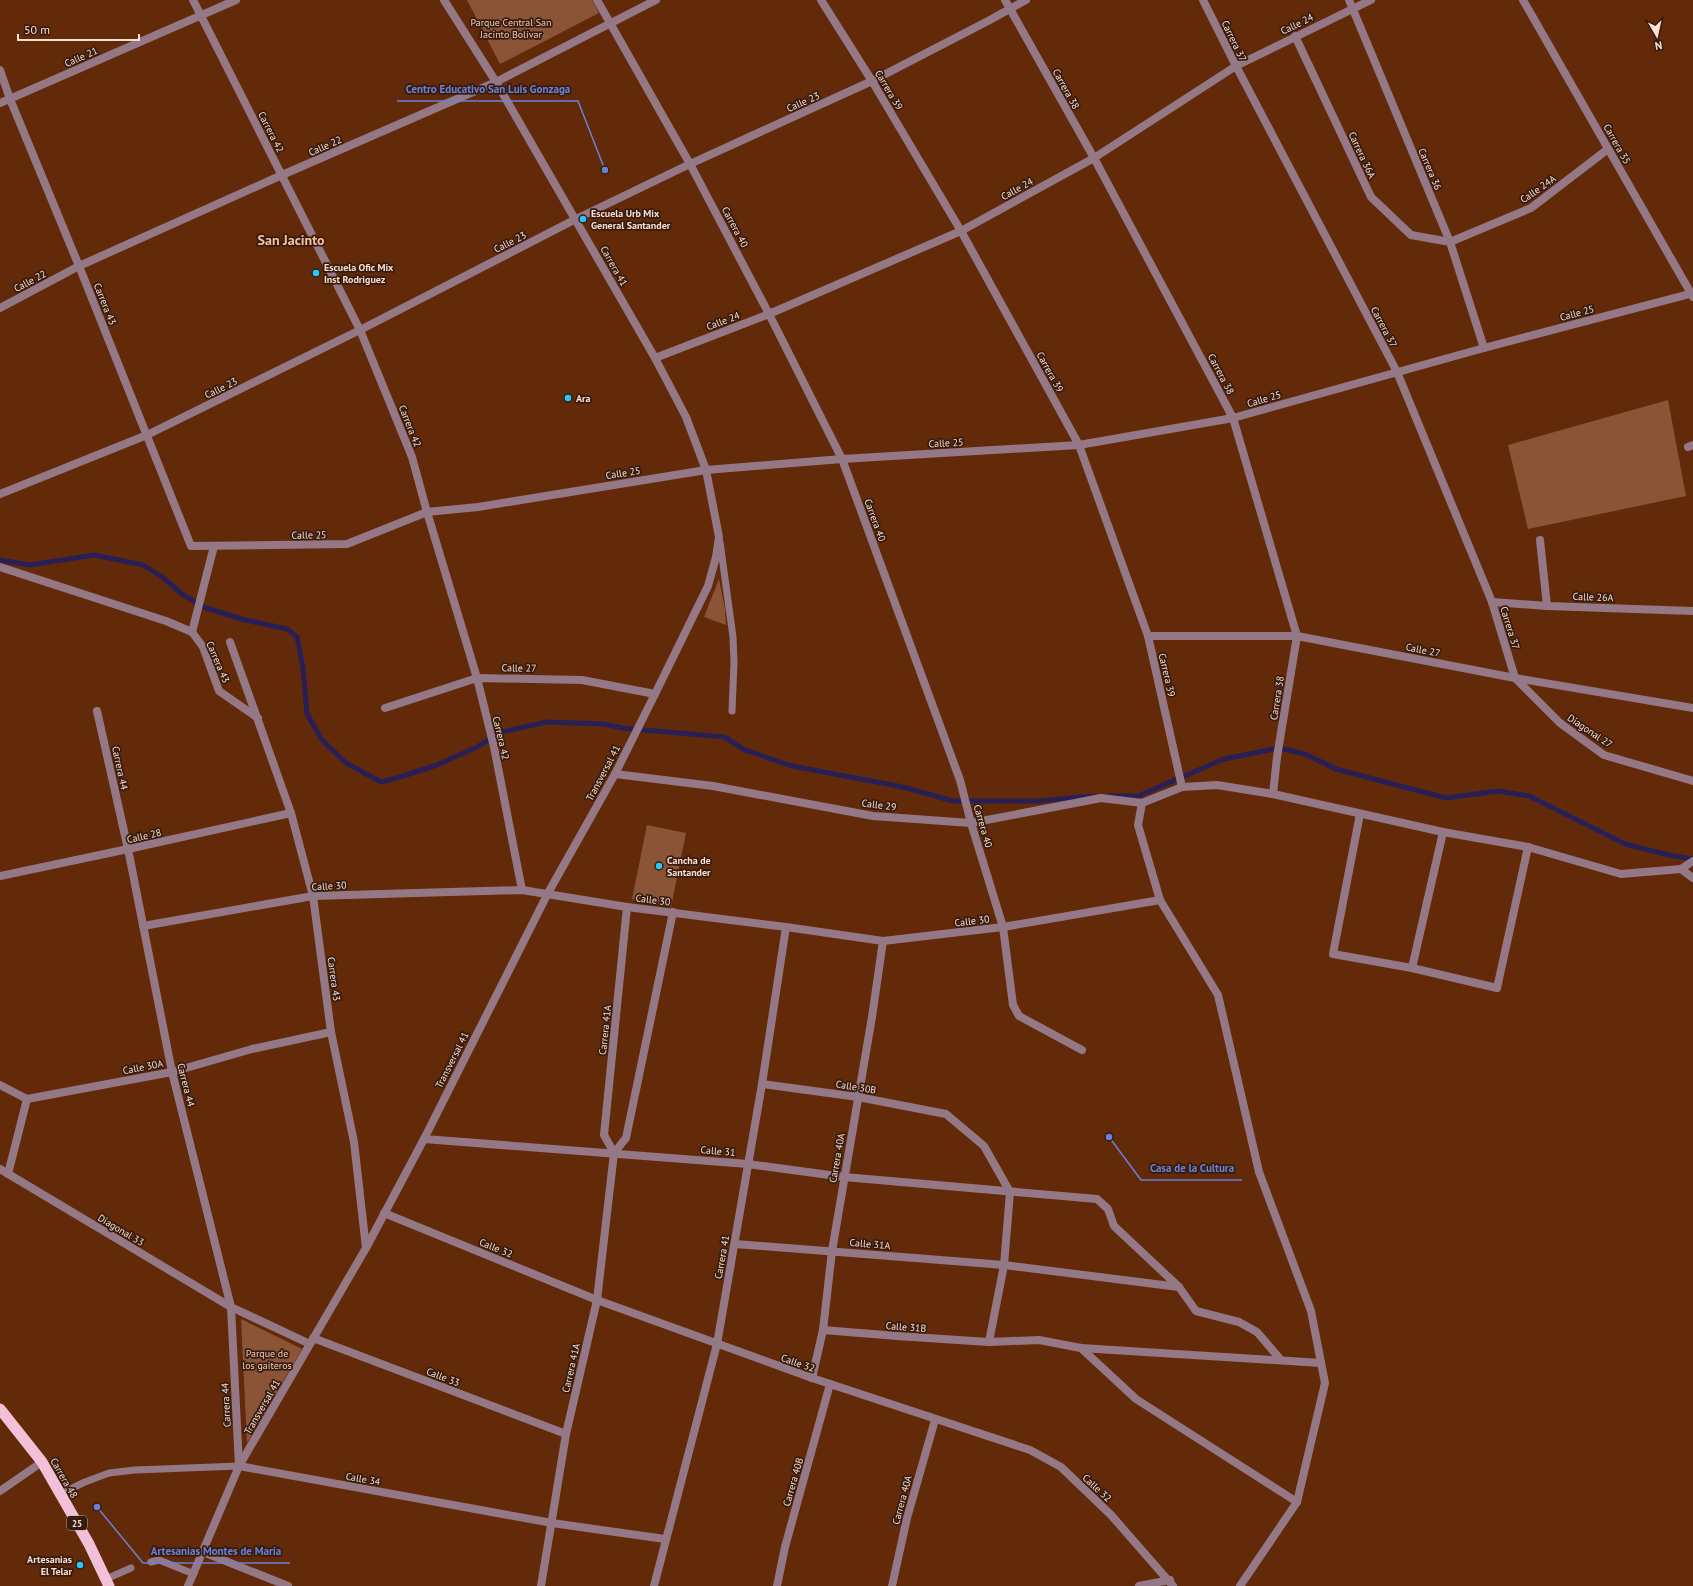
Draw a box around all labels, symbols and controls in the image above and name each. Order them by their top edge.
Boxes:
street label: Calle 24 [1278,10,1316,38]
scale bar [18,16,139,42]
park label: Parque Central San Jacinto Bolívar [470,16,552,41]
north arrow [1637,16,1677,56]
street label: Carrera 37 [1218,18,1250,64]
text: 50 m [24,22,50,37]
text: N [1654,38,1663,53]
street label: Calle 21 [62,44,100,70]
street label: Carrera 38 [1050,66,1082,112]
street label: Carrera 39 [872,68,906,112]
callout: Centro Educativo San Luis Gonzaga [397,78,578,101]
text: Centro Educativo San Luis Gonzaga [406,82,570,96]
street label: Calle 23 [784,89,822,115]
street label: Carrera 42 [255,109,287,155]
street label: Carrera 35 [1600,122,1634,166]
street label: Carrera 36A [1346,130,1379,181]
street label: Calle 22 [306,133,344,159]
street label: Carrera 36 [1415,146,1445,192]
street label: Calle 24A [1518,172,1559,206]
street label: Calle 24 [999,175,1036,203]
street label: Carrera 40 [719,204,751,250]
place label: Escuela Urb Mix General Santander [591,207,671,232]
marker: Escuela Urb Mix General Santander [578,214,588,224]
street label: Calle 23 [491,228,529,256]
district label: San Jacinto [258,231,325,249]
street label: Carrera 41 [597,244,631,288]
place label: Escuela Ofic Mix Inst Rodriguez [324,261,394,286]
street label: Calle 22 [11,267,49,295]
marker: Escuela Ofic Mix Inst Rodriguez [311,268,321,278]
street label: Carrera 43 [91,281,119,327]
street label: Calle 25 [1558,302,1596,324]
street label: Carrera 37 [1368,304,1400,350]
street label: Calle 24 [704,308,742,333]
street label: Carrera 39 [1034,349,1066,395]
street label: Carrera 38 [1205,351,1237,397]
street label: Calle 23 [202,374,240,402]
street label: Calle 25 [1245,388,1283,410]
place label: Ara [576,392,591,405]
marker: Ara [563,393,573,403]
street label: Carrera 42 [396,403,424,449]
street label: Calle 25 [928,436,964,450]
street label: Calle 25 [605,464,641,482]
street label: Carrera 40 [861,497,889,544]
street label: Calle 25 [291,528,327,542]
street label: Calle 26A [1572,590,1614,604]
street label: Carrera 37 [1497,605,1523,651]
street label: Carrera 43 [203,639,233,685]
street label: Calle 27 [1405,640,1441,660]
street label: Carrera 39 [1156,652,1178,698]
street label: Calle 27 [501,661,537,675]
street label: Carrera 38 [1267,675,1287,721]
street label: Diagonal 27 [1565,711,1615,751]
street label: Carrera 42 [490,715,512,761]
street label: Transversal 41 [583,743,623,803]
street label: Carrera 44 [109,745,131,792]
street label: Calle 29 [861,796,897,814]
street label: Carrera 40 [971,803,996,850]
street label: Calle 28 [125,826,163,846]
place label: Cancha de Santander [667,854,711,879]
marker: Cancha de Santander [654,861,664,871]
street label: Calle 30 [311,879,347,893]
street label: Calle 30 [635,891,672,909]
street label: Calle 30 [954,912,991,930]
street label: Carrera 43 [324,956,344,1002]
street label: Carrera 41A [596,1004,614,1056]
street label: Transversal 41 [432,1030,472,1090]
street label: Calle 30A [122,1057,164,1077]
street label: Carrera 44 [174,1062,198,1109]
street label: Calle 30B [835,1077,877,1097]
street label: Carrera 40A [826,1132,848,1184]
street label: Calle 31 [700,1143,736,1159]
callout: Casa de la Cultura [1141,1157,1242,1180]
text: Casa de la Cultura [1150,1161,1234,1175]
street label: Diagonal 33 [95,1211,147,1249]
street label: Carrera 41 [712,1234,732,1280]
street label: Calle 32 [477,1235,515,1261]
street label: Calle 31A [849,1236,891,1252]
street label: Calle 31B [885,1319,927,1335]
street label: Carrera 41A [559,1342,583,1394]
park label: Parque de los gaiteros [242,1347,292,1372]
street label: Calle 32 [779,1351,817,1375]
street label: Calle 33 [424,1365,462,1389]
street label: Transversal 41 [241,1377,283,1437]
street label: Carrera 44 [218,1382,234,1427]
street label: Carrera 48 [47,1456,81,1500]
street label: Carrera 40B [780,1456,806,1508]
street label: Calle 34 [345,1470,382,1489]
street label: Calle 32 [1080,1471,1114,1505]
street label: Carrera 40A [889,1474,915,1526]
road number: 25 [67,1516,87,1530]
callout: Artesanias Montes de María [143,1540,290,1563]
text: Artesanias Montes de María [151,1544,281,1558]
place label: Artesanias El Telar [27,1553,72,1578]
marker: Artesanias El Telar [75,1560,85,1570]

